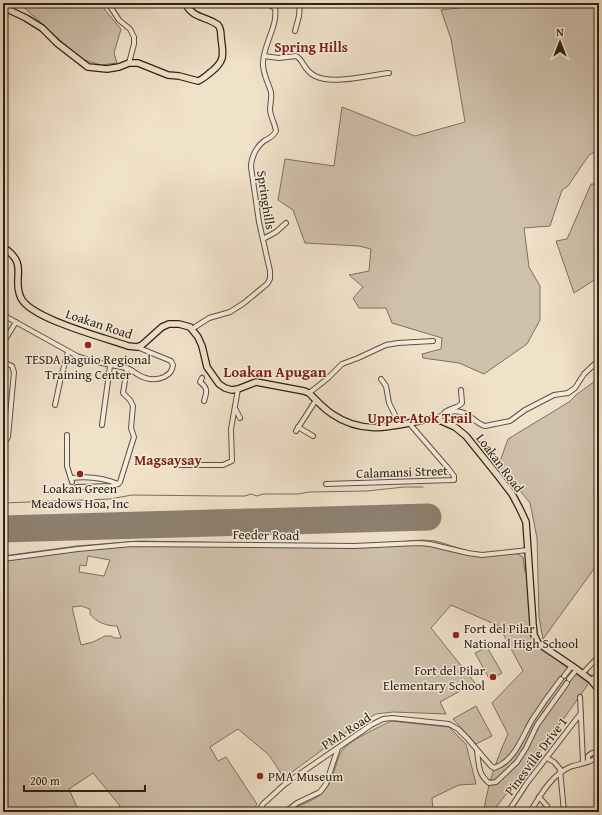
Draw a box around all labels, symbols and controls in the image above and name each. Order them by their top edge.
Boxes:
north arrow [540,22,580,62]
text: N [556,24,564,40]
district label: Spring Hills [274,37,348,57]
street label: Springhills [252,169,280,231]
street label: Loakan Road [63,304,135,344]
marker: TESDA Baguio Regional Training Center [83,340,93,350]
place label: TESDA Baguio Regional Training Center [25,350,151,384]
district label: Loakan Apugan [223,361,327,382]
district label: Upper Atok Trail [368,408,473,428]
street label: Loakan Road [472,430,528,496]
district label: Magsaysay [134,450,202,470]
street label: Calamansi Street [356,461,449,483]
marker: Loakan Green Meadows Hoa, Inc [75,469,85,479]
place label: Loakan Green Meadows Hoa, Inc [31,479,129,513]
street label: Feeder Road [233,525,299,545]
place label: Fort del Pilar National High School [464,619,579,653]
marker: Fort del Pilar National High School [451,630,461,640]
place label: Fort del Pilar Elementary School [383,661,486,695]
marker: Fort del Pilar Elementary School [488,672,498,682]
street label: PMA Road [318,708,375,754]
street label: Pinesville Drive 1 [500,713,572,799]
scale bar [24,767,145,793]
place label: PMA Museum [268,767,343,786]
marker: PMA Museum [255,771,265,781]
text: 200 m [30,772,60,789]

